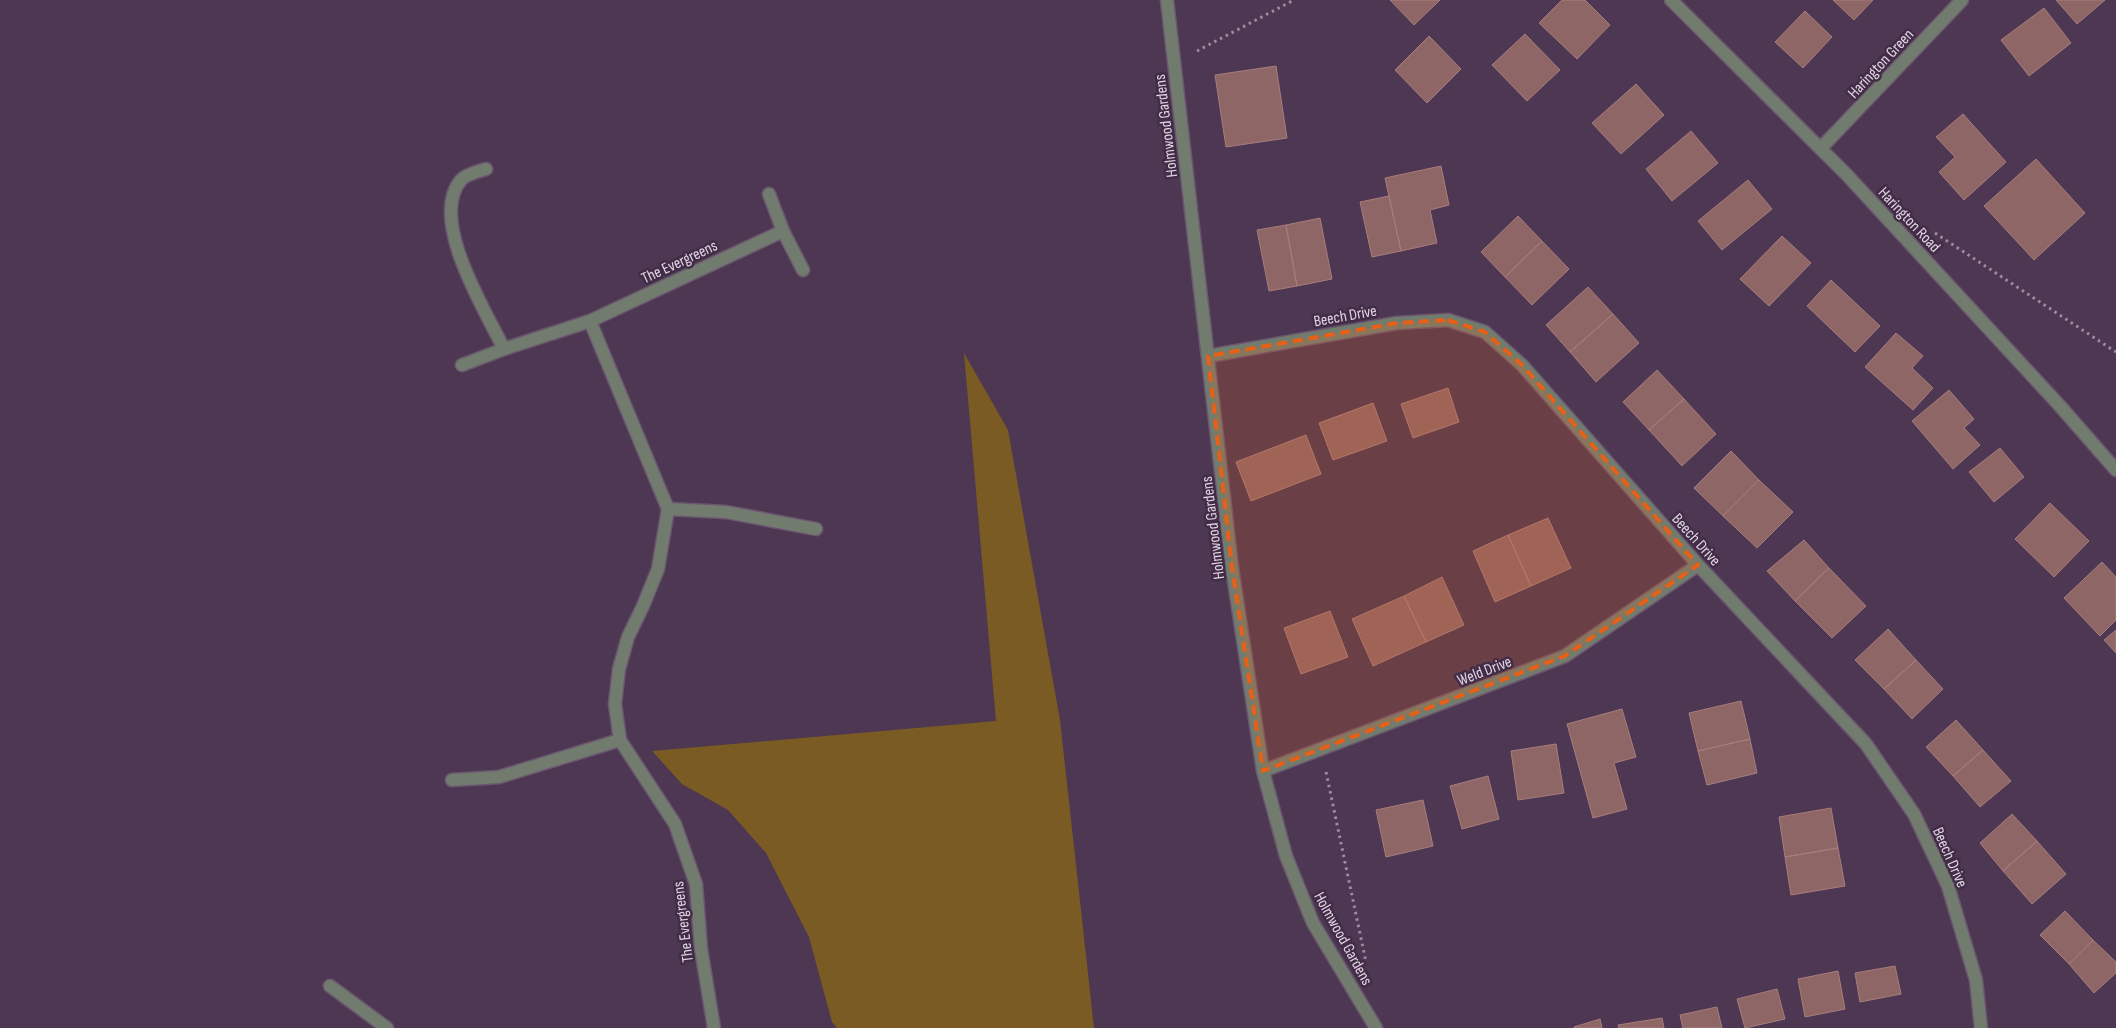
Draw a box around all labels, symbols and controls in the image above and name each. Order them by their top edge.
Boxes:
street label: Harington Green [1844,25,1918,103]
street label: Holmwood Gardens [1151,73,1182,178]
street label: Harington Road [1874,183,1944,257]
street label: The Evergreens [639,236,721,288]
street label: Beech Drive [1312,302,1378,331]
street label: Holmwood Gardens [1198,475,1229,580]
street label: Beech Drive [1668,510,1724,570]
street label: Weld Drive [1455,652,1514,690]
street label: Beech Drive [1928,825,1971,891]
street label: The Evergreens [669,880,698,963]
street label: Holmwood Gardens [1309,889,1376,989]

